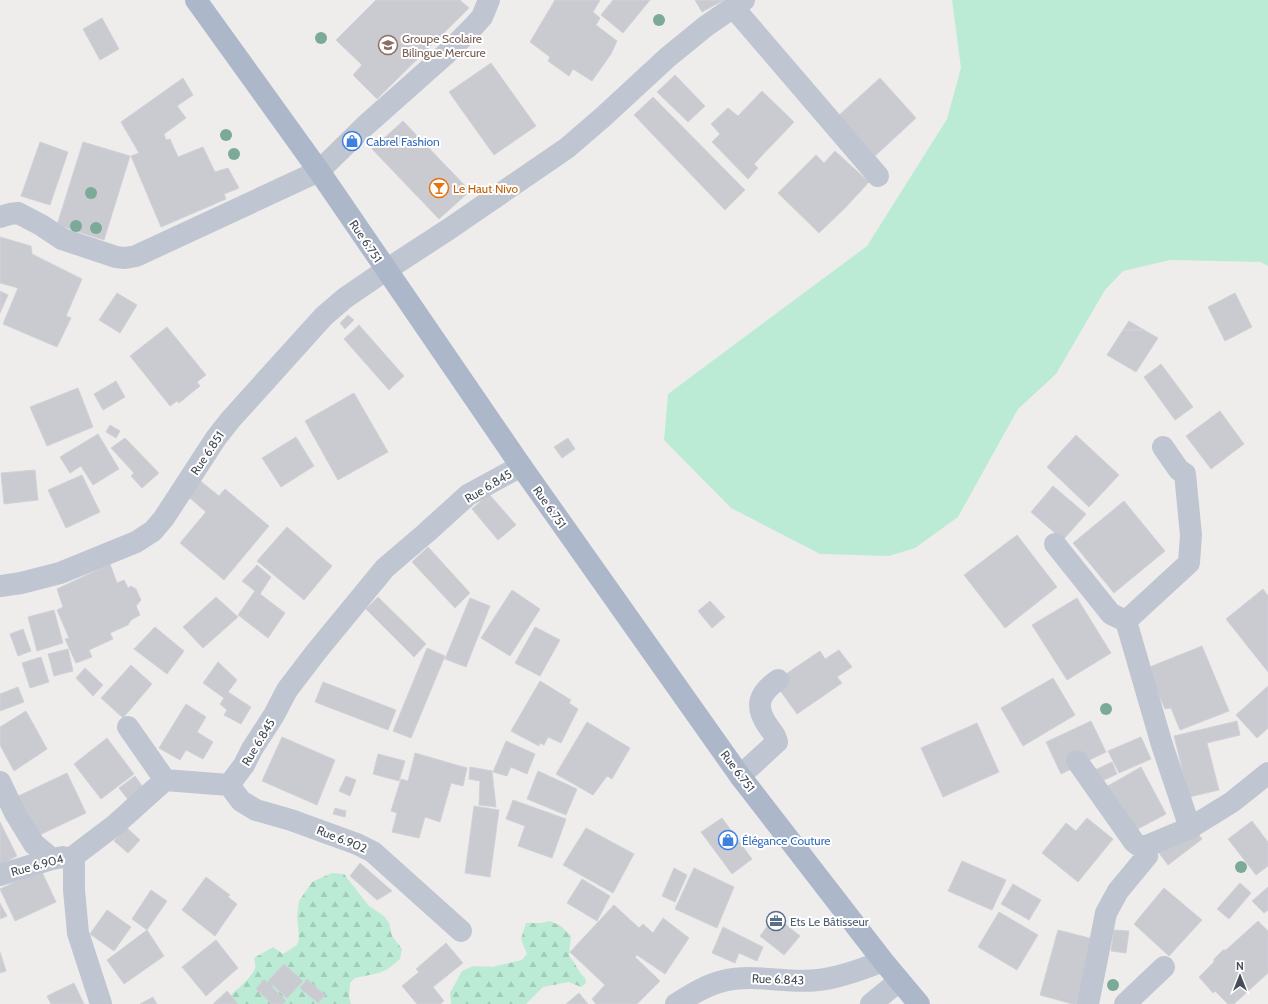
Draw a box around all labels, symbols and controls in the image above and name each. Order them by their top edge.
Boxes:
place label: Groupe Scolaire Bilingue Mercure [402,31,486,60]
school or university icon: Groupe Scolaire Bilingue Mercure [377,34,399,56]
shop icon: Cabrel Fashion [341,130,363,152]
place label: Cabrel Fashion [366,134,440,149]
bar icon: Le Haut Nivo [428,177,450,199]
place label: Le Haut Nivo [453,181,519,196]
street label: Rue 6.751 [346,217,386,265]
street label: Rue 6.851 [187,428,227,478]
street label: Rue 6.845 [462,466,514,506]
street label: Rue 6.751 [530,483,570,531]
street label: Rue 6.845 [238,716,278,768]
street label: Rue 6.751 [718,747,758,795]
street label: Rue 6.902 [315,822,369,856]
shop icon: Élégance Couture [717,829,739,851]
place label: Élégance Couture [742,833,830,848]
street label: Rue 6.904 [9,851,65,879]
office icon: Ets Le Bâtisseur [765,910,787,932]
place label: Ets Le Bâtisseur [790,914,869,929]
north arrow [1220,956,1260,996]
text: N [1236,959,1244,973]
street label: Rue 6.843 [752,971,804,987]

